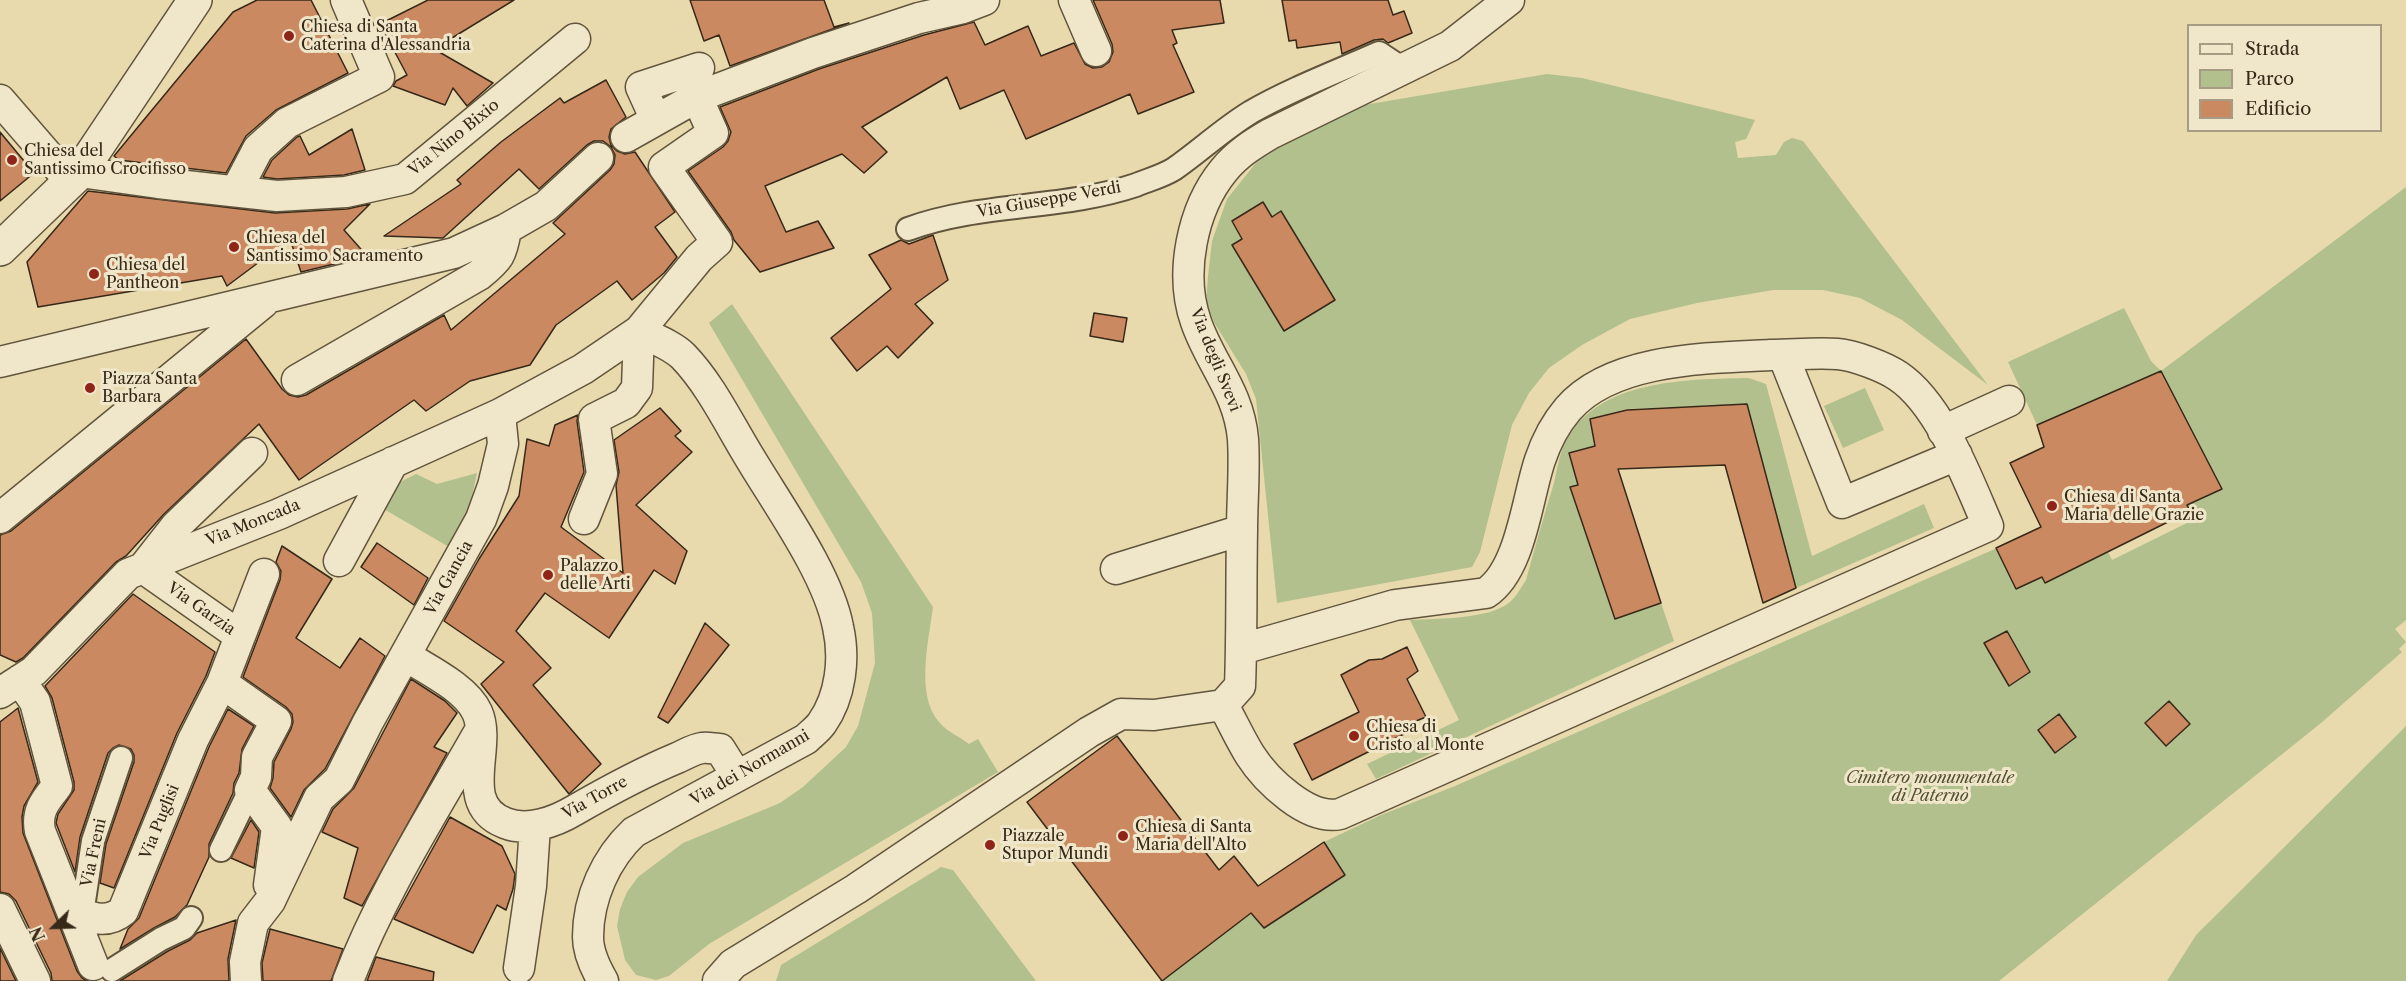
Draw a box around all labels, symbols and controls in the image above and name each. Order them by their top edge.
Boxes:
place label: Chiesa di Santa Caterina d'Alessandria [301,17,471,55]
legend [2187,24,2382,132]
marker: Chiesa di Santa Caterina d'Alessandria [282,29,296,43]
text: Strada [2245,38,2300,60]
text: Parco [2245,68,2294,90]
street label: Via Nino Bixio [405,96,503,180]
text: Edificio [2245,98,2311,120]
place label: Chiesa del Santissimo Crocifisso [24,141,186,179]
marker: Chiesa del Santissimo Crocifisso [5,153,19,167]
street label: Via Giuseppe Verdi [976,178,1122,222]
place label: Chiesa del Santissimo Sacramento [246,228,423,266]
marker: Chiesa del Santissimo Sacramento [227,240,241,254]
place label: Chiesa del Pantheon [106,255,185,293]
marker: Chiesa del Pantheon [87,267,101,281]
street label: Via degli Svevi [1185,305,1245,415]
place label: Piazza Santa Barbara [102,369,197,407]
marker: Piazza Santa Barbara [83,381,97,395]
place label: Chiesa di Santa Maria delle Grazie [2064,487,2204,525]
street label: Via Moncada [203,495,303,551]
marker: Chiesa di Santa Maria delle Grazie [2045,499,2059,513]
street label: Via Gancia [421,537,477,619]
place label: Palazzo delle Arti [560,556,631,594]
marker: Palazzo delle Arti [541,568,555,582]
street label: Via Garzia [163,579,239,639]
place label: Chiesa di Cristo al Monte [1366,717,1484,755]
street label: Via dei Normanni [687,726,813,810]
marker: Chiesa di Cristo al Monte [1347,729,1361,743]
park label: Cimitero monumentale di Paternò [1846,768,2014,806]
street label: Via Torre [559,772,631,824]
street label: Via Puglisi [136,782,184,862]
street label: Via Freni [77,817,111,889]
place label: Chiesa di Santa Maria dell'Alto [1135,817,1252,855]
place label: Piazzale Stupor Mundi [1002,826,1108,864]
marker: Chiesa di Santa Maria dell'Alto [1116,829,1130,843]
marker: Piazzale Stupor Mundi [983,838,997,852]
north arrow [24,897,84,957]
text: N [26,924,49,944]

